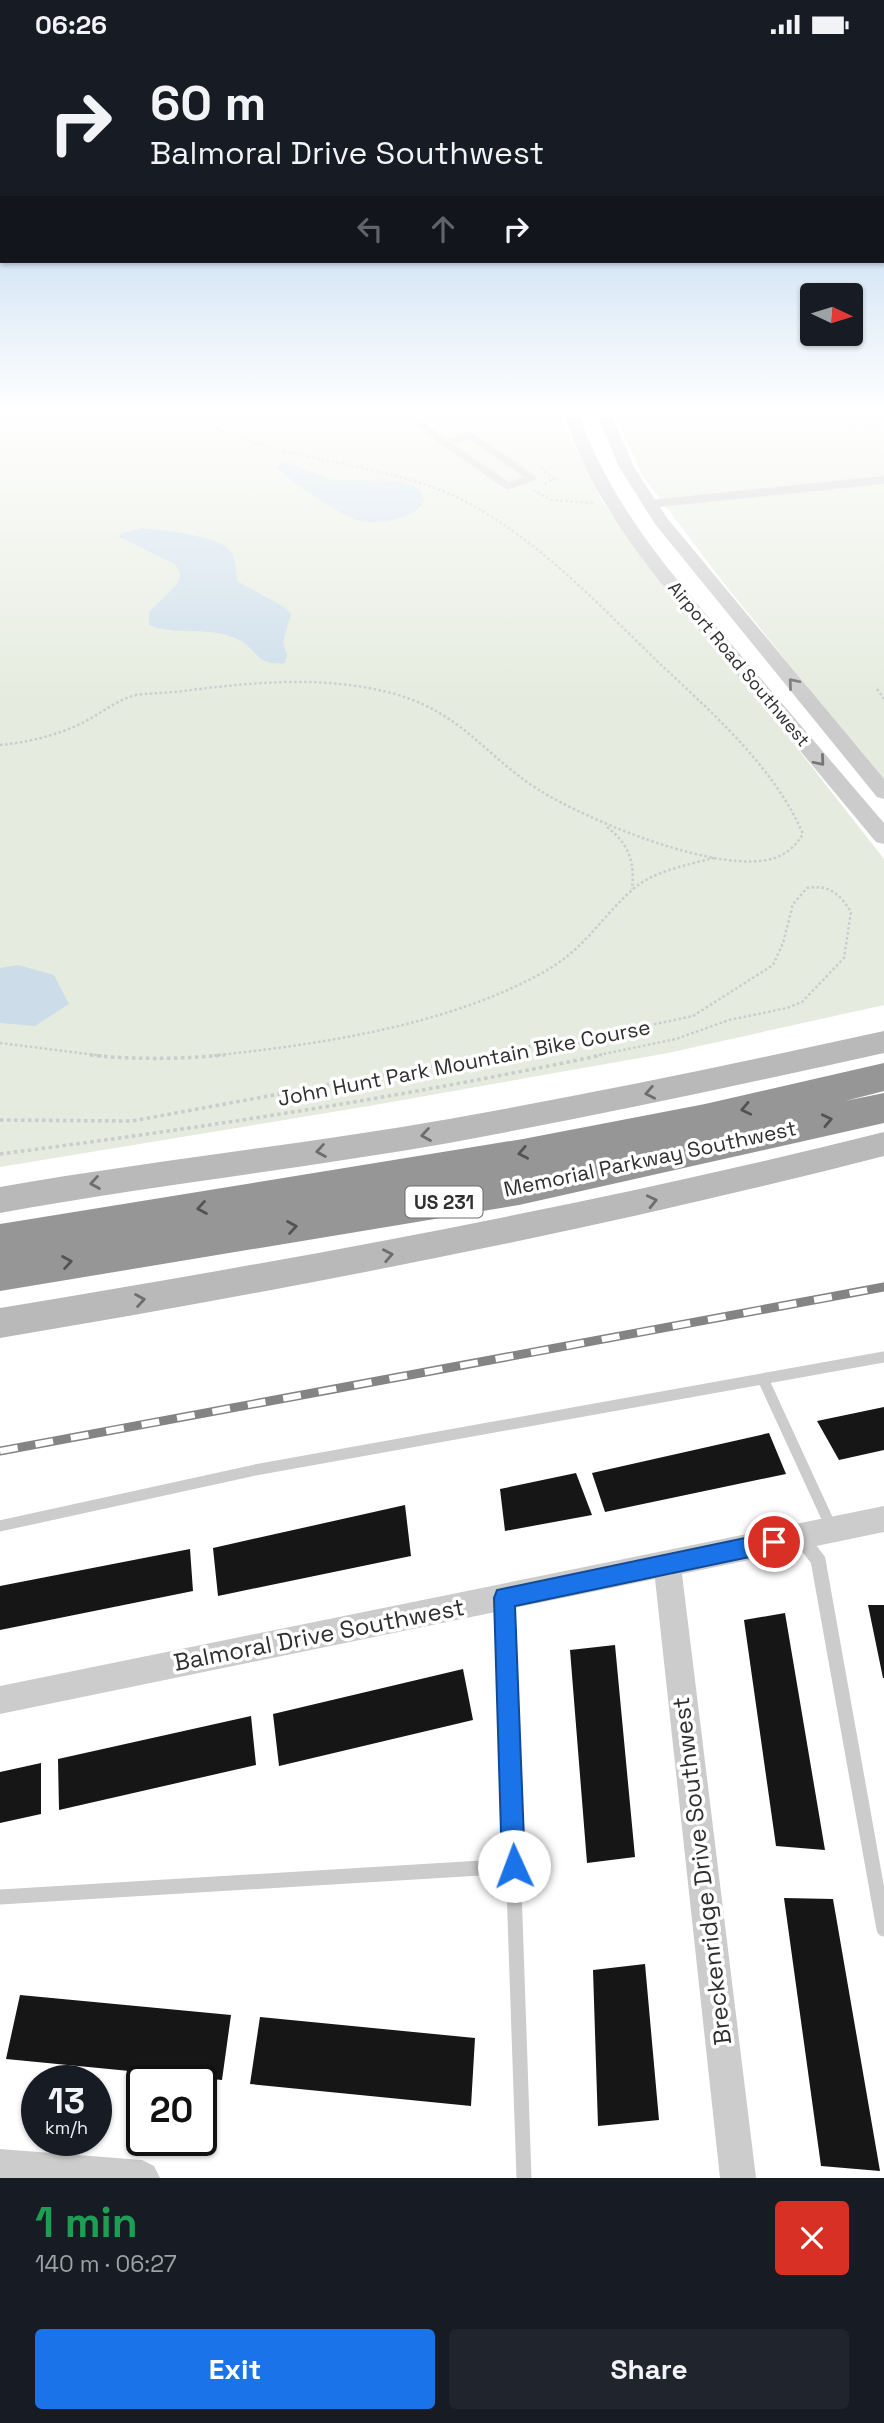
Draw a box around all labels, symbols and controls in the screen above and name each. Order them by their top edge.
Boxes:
text: 06:26 [35,8,107,42]
text: 60 m [150,72,266,134]
icon: right [35,77,126,168]
text: Balmoral Drive Southwest [150,133,544,173]
icon: left [351,210,389,248]
icon: ahead [424,210,462,248]
icon: right [497,210,535,248]
north arrow [800,283,863,347]
map controls [800,283,863,346]
street label: Airport Road Southwest [664,576,815,751]
one-way arrow [789,679,801,692]
one-way arrow [812,754,825,766]
street label: John Hunt Park Mountain Bike Course [275,1013,653,1112]
one-way arrow [644,1085,656,1100]
one-way arrow [740,1100,752,1115]
street label: Memorial Parkway Southwest [501,1114,799,1203]
one-way arrow [821,1114,833,1128]
one-way arrow [420,1127,432,1142]
one-way arrow [315,1143,327,1158]
one-way arrow [517,1145,529,1160]
one-way arrow [90,1175,101,1190]
road number: US 231 [406,1187,482,1217]
one-way arrow [646,1195,658,1209]
one-way arrow [196,1200,208,1215]
one-way arrow [286,1220,298,1235]
one-way arrow [382,1248,394,1263]
one-way arrow [61,1255,73,1270]
one-way arrow [134,1293,146,1308]
pin [744,1512,804,1572]
icon: arrive [755,1523,793,1561]
street label: Balmoral Drive Southwest [171,1591,467,1678]
street label: Breckenridge Drive Southwest [665,1695,738,2047]
position arrow [477,1829,551,1903]
speed limit sign: 20 [126,2065,217,2156]
text: 13 [48,2079,85,2123]
text: km/h [45,2116,88,2139]
text: 1 min [35,2196,138,2249]
button: close [775,2201,849,2275]
text: 140 m · 06:27 [35,2249,177,2279]
button: Exit [35,2329,435,2409]
button: Share [449,2329,849,2409]

